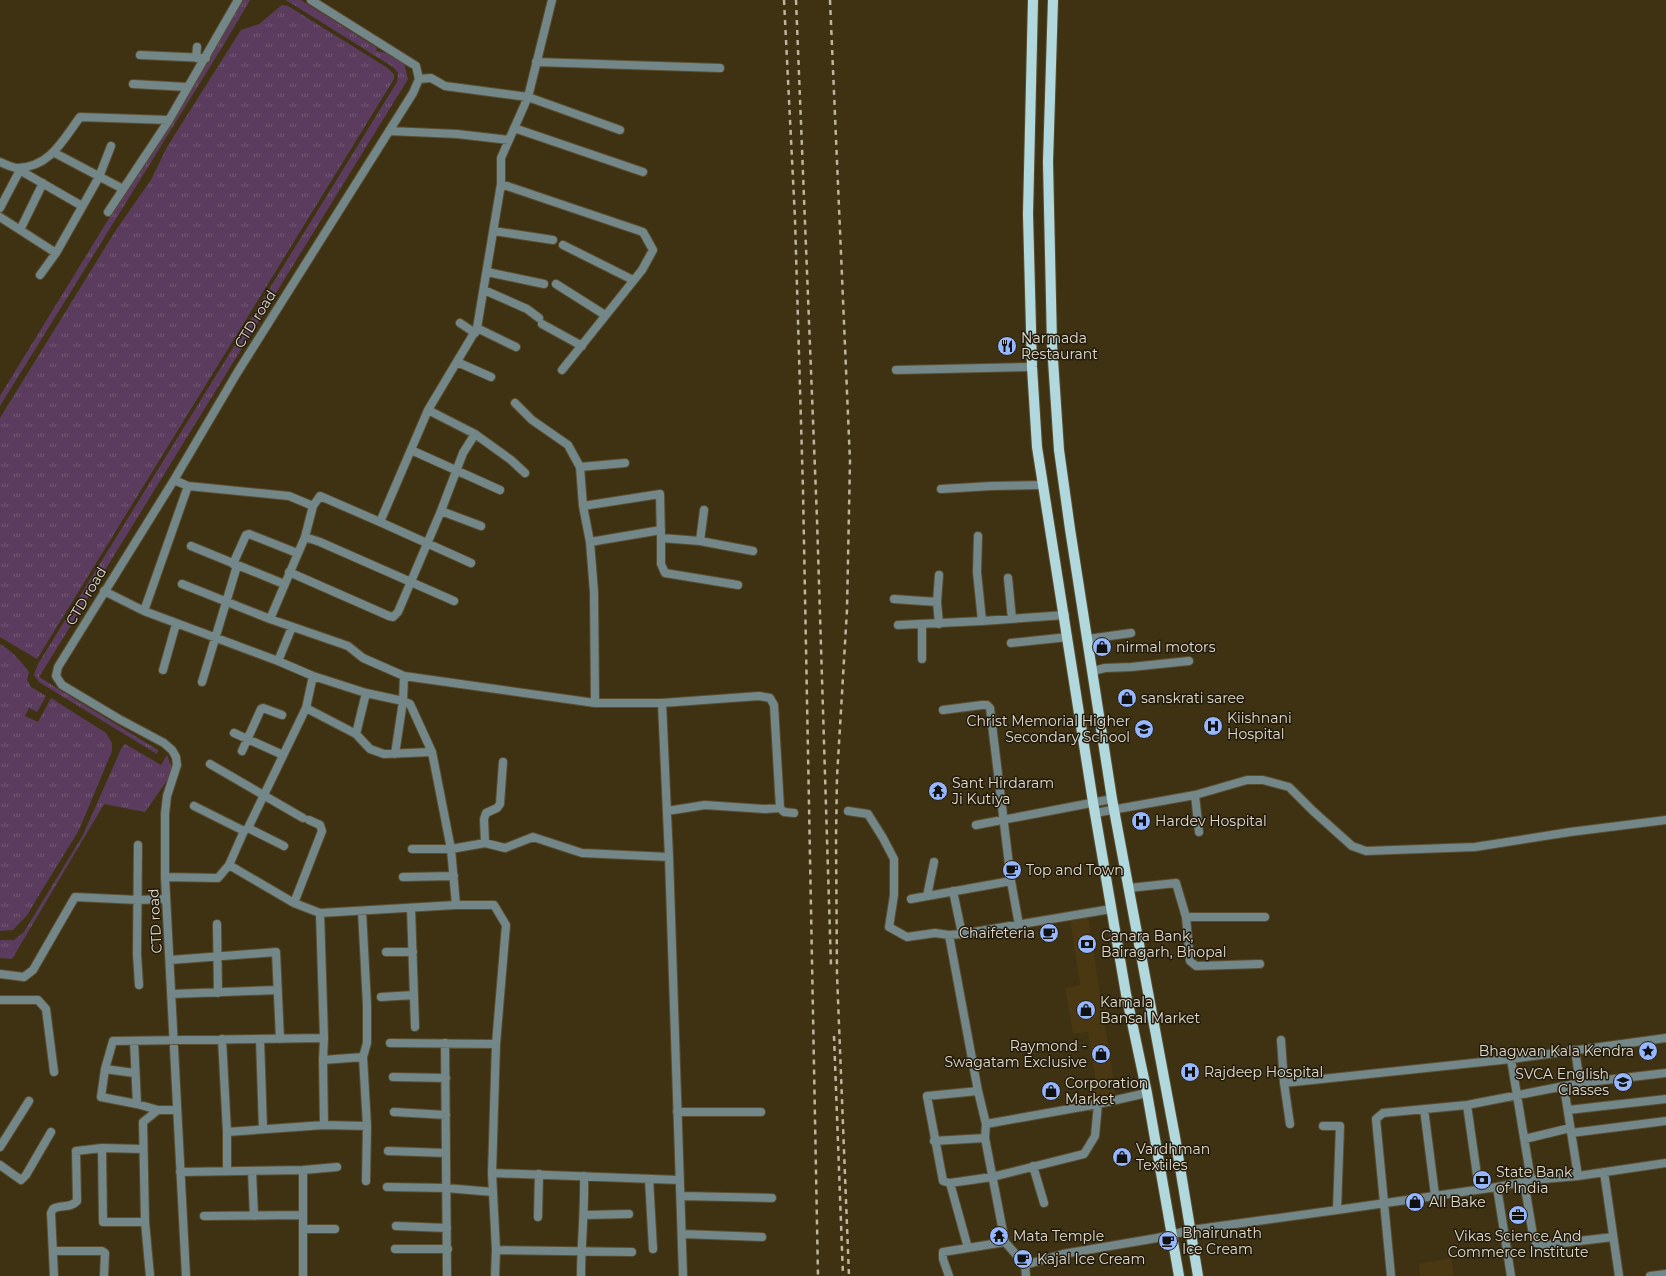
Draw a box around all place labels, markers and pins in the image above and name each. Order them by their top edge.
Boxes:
place label: Narmada Restaurant [1021,329,1098,363]
restaurant icon: Narmada Restaurant [996,335,1018,357]
shop icon: nirmal motors [1091,636,1113,658]
place label: nirmal motors [1116,638,1216,656]
shop icon: sanskrati saree [1116,687,1138,709]
place label: sanskrati saree [1141,689,1245,707]
place label: Kiishnani Hospital [1227,709,1292,743]
place label: Christ Memorial Higher Secondary School [966,712,1130,746]
hospital icon: Kiishnani Hospital [1202,715,1224,737]
school or university icon: Christ Memorial Higher Secondary School [1133,718,1155,740]
place label: Sant Hirdaram Ji Kutiya [951,774,1054,808]
temple icon: Sant Hirdaram Ji Kutiya [927,780,949,802]
hospital icon: Hardev Hospital [1130,810,1152,832]
place label: Hardev Hospital [1155,812,1267,830]
cafe icon: Top and Town [1001,859,1023,881]
place label: Top and Town [1026,861,1124,879]
cafe icon: Chaifeteria [1038,922,1060,944]
place label: Chaifeteria [959,924,1035,942]
place label: Canara Bank, Bairagarh, Bhopal [1101,927,1227,961]
bank icon: Canara Bank, Bairagarh, Bhopal [1076,933,1098,955]
place label: Kamala Bansal Market [1100,993,1200,1027]
shop icon: Kamala Bansal Market [1075,999,1097,1021]
place label: Raymond - Swagatam Exclusive [944,1037,1087,1071]
place icon: Bhagwan Kala Kendra [1637,1040,1659,1062]
place label: Bhagwan Kala Kendra [1479,1042,1634,1060]
shop icon: Raymond - Swagatam Exclusive [1090,1043,1112,1065]
hospital icon: Rajdeep Hospital [1179,1061,1201,1083]
place label: Rajdeep Hospital [1204,1063,1323,1081]
place label: SVCA English Classes [1515,1065,1609,1099]
school or university icon: SVCA English Classes [1612,1071,1634,1093]
place label: Corporation Market [1065,1074,1148,1108]
shop icon: Corporation Market [1040,1080,1062,1102]
place label: Vardhman Textiles [1136,1140,1210,1174]
shop icon: Vardhman Textiles [1111,1146,1133,1168]
place label: State Bank of India [1496,1163,1573,1197]
bank icon: State Bank of India [1471,1169,1493,1191]
shop icon: All Bake [1404,1191,1426,1213]
place label: All Bake [1429,1193,1486,1211]
office icon: Vikas Science And Commerce Institute [1507,1204,1529,1226]
place label: Bhairunath Ice Cream [1182,1224,1262,1258]
temple icon: Mata Temple [988,1225,1010,1247]
place label: Mata Temple [1013,1227,1104,1245]
place label: Vikas Science And Commerce Institute [1448,1227,1588,1261]
cafe icon: Bhairunath Ice Cream [1157,1230,1179,1252]
cafe icon: Kajal Ice Cream [1012,1248,1034,1270]
place label: Kajal Ice Cream [1037,1250,1145,1268]

